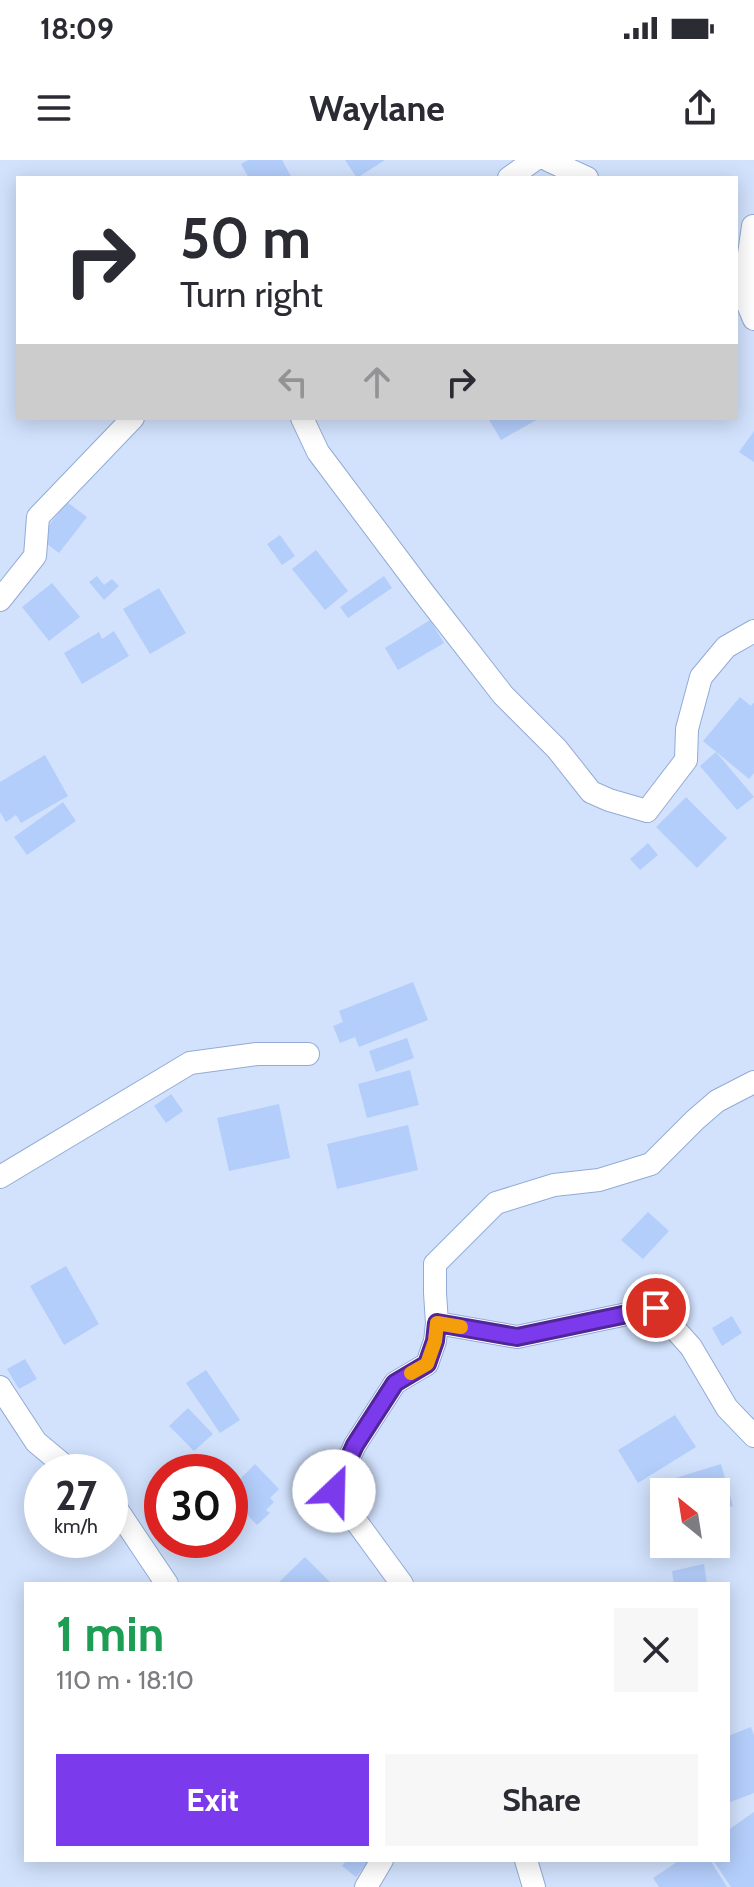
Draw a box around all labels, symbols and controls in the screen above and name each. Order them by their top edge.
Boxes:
text: 18:09 [40,10,114,47]
icon: menu [32,86,76,130]
text: Waylane [309,86,445,130]
icon: share [678,86,722,130]
text: 50 m [180,204,311,272]
icon: right [48,208,152,312]
text: Turn right [180,272,323,316]
icon: left [271,360,315,404]
icon: ahead [355,360,399,404]
icon: right [439,360,483,404]
pin [622,1274,690,1342]
icon: arrive [634,1286,678,1330]
position arrow [292,1449,376,1533]
speed limit sign: 30 [144,1454,248,1558]
text: 27 [55,1471,97,1520]
north arrow [650,1478,730,1558]
map controls [650,1478,730,1558]
text: km/h [54,1514,98,1538]
text: 1 min [56,1605,164,1663]
button: close [614,1608,698,1692]
text: 110 m · 18:10 [56,1664,194,1696]
button: Exit [56,1754,369,1846]
button: Share [385,1754,698,1846]

